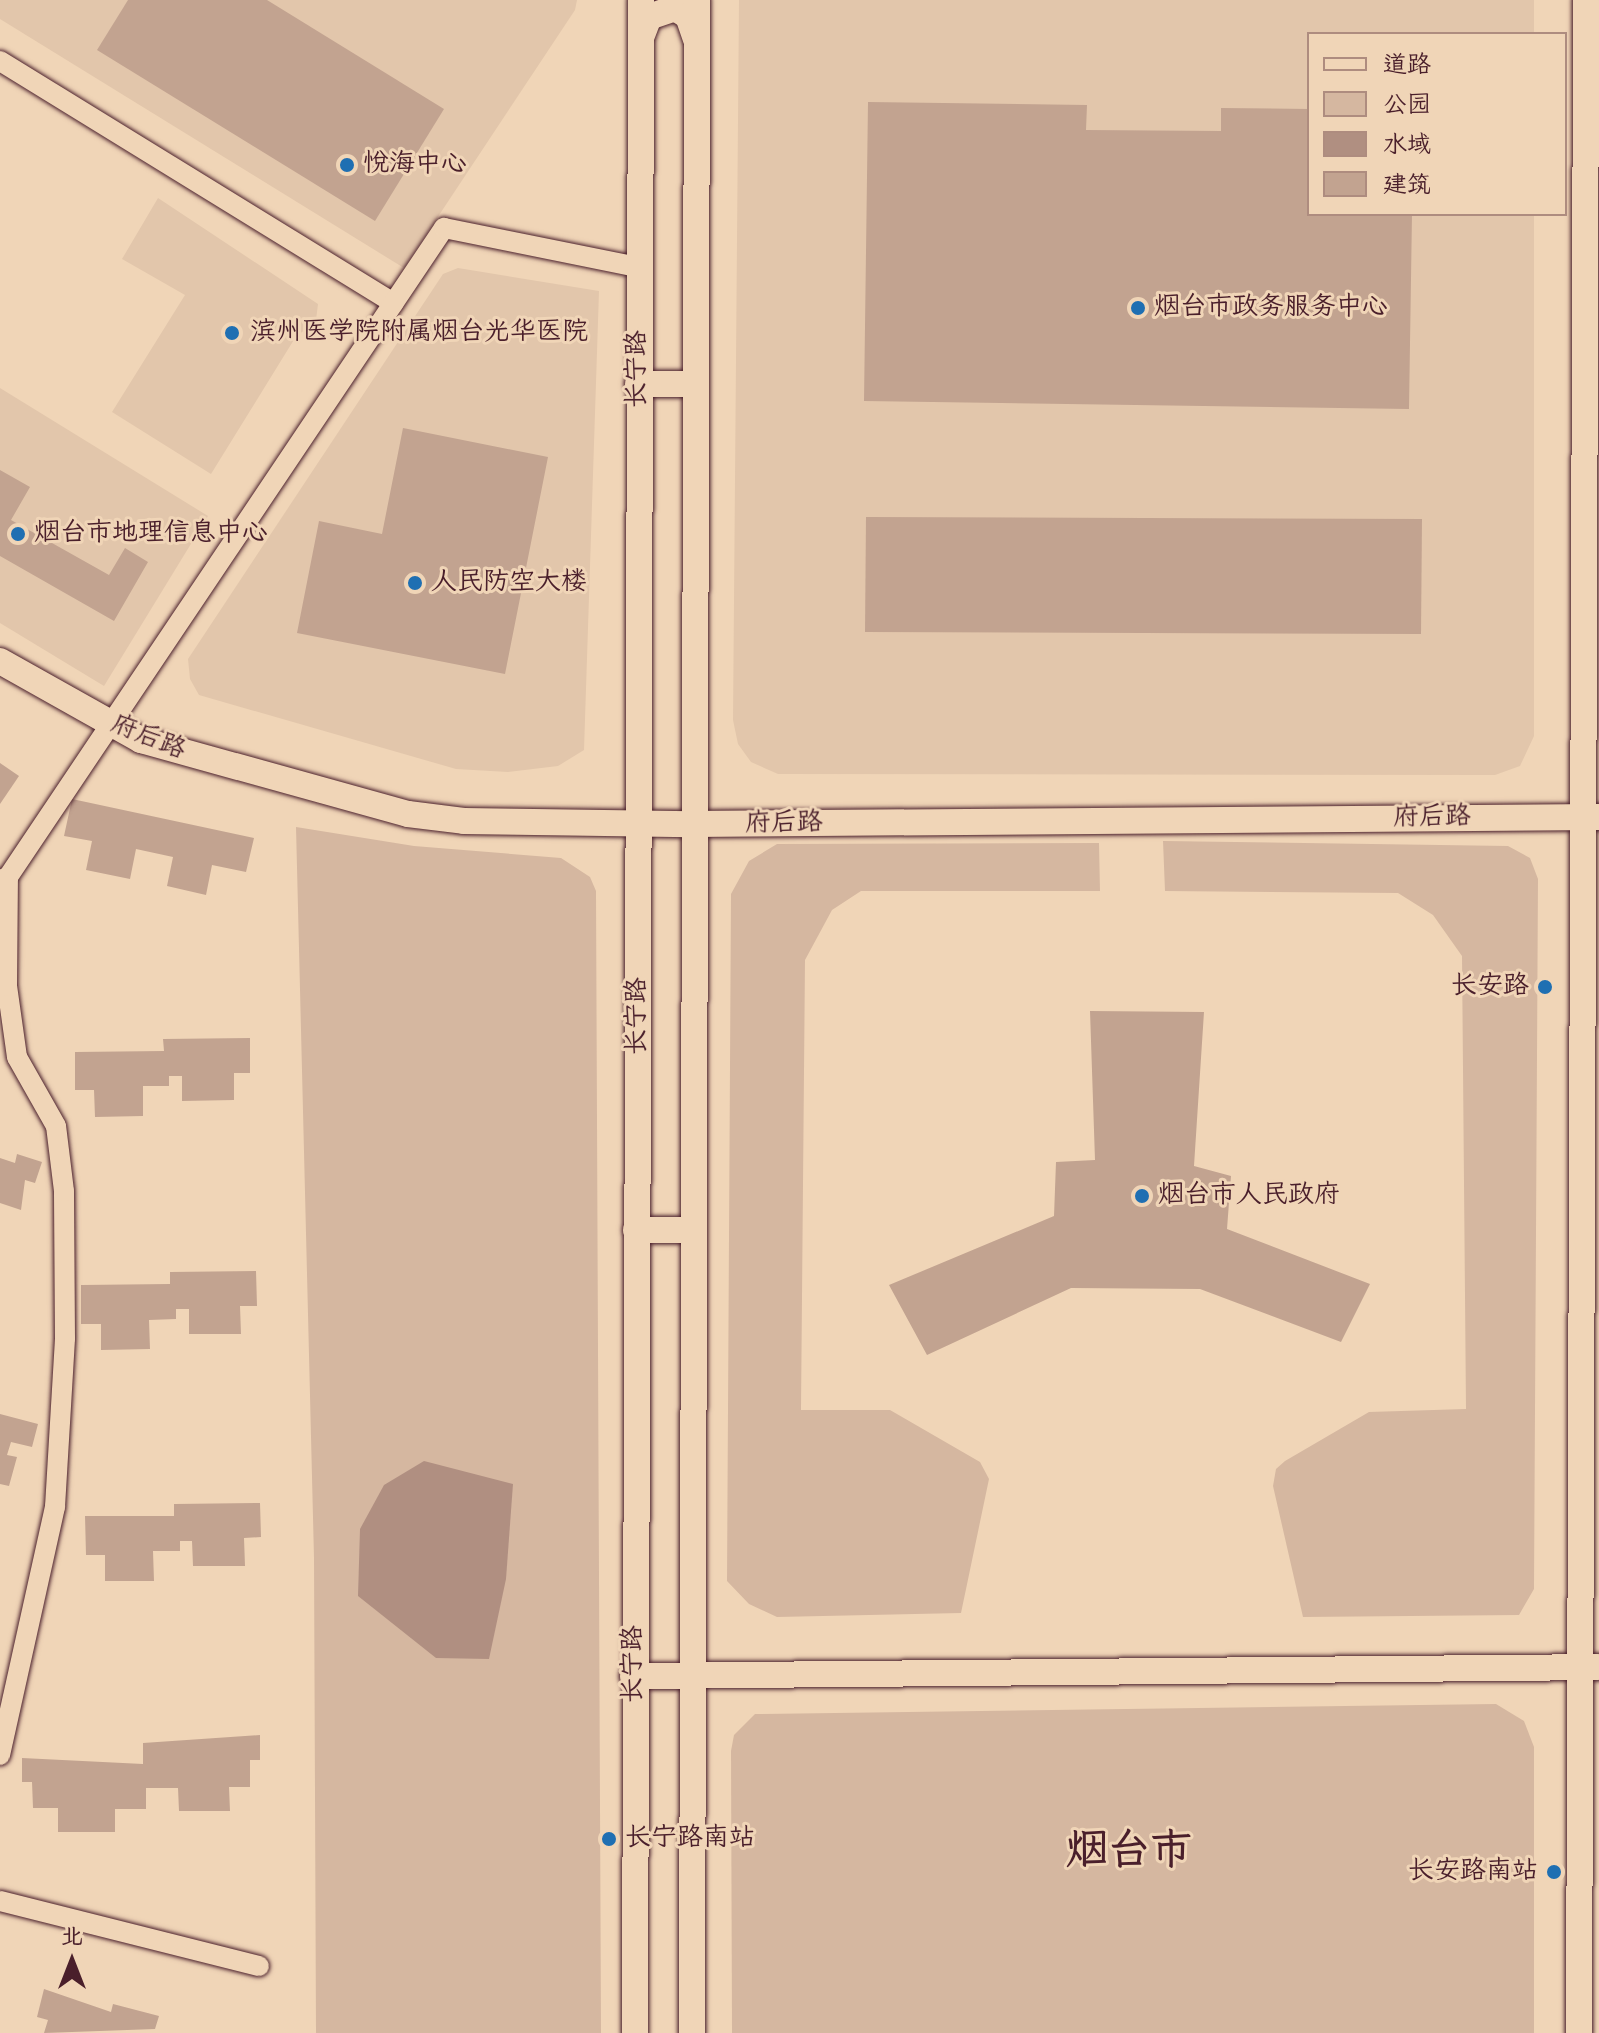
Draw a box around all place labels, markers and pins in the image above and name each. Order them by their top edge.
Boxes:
place label: 悦海中心 [363,149,467,181]
marker: 悦海中心 [338,156,356,174]
place label: 烟台市政务服务中心 [1154,292,1388,324]
marker: 烟台市政务服务中心 [1129,299,1147,317]
place label: 滨州医学院附属烟台光华医院 [250,317,588,349]
marker: 滨州医学院附属烟台光华医院 [221,322,243,344]
place label: 烟台市地理信息中心 [34,518,268,550]
marker: 烟台市地理信息中心 [9,525,27,543]
place label: 人民防空大楼 [431,567,587,599]
marker: 人民防空大楼 [406,574,424,592]
place label: 长安路 [1451,971,1529,1003]
marker: 长安路 [1536,978,1554,996]
place label: 烟台市人民政府 [1158,1180,1340,1212]
marker: 烟台市人民政府 [1133,1187,1151,1205]
place label: 长宁路南站 [625,1823,755,1855]
marker: 长宁路南站 [600,1830,618,1848]
place label: 长安路南站 [1408,1856,1538,1888]
marker: 长安路南站 [1545,1863,1563,1881]

